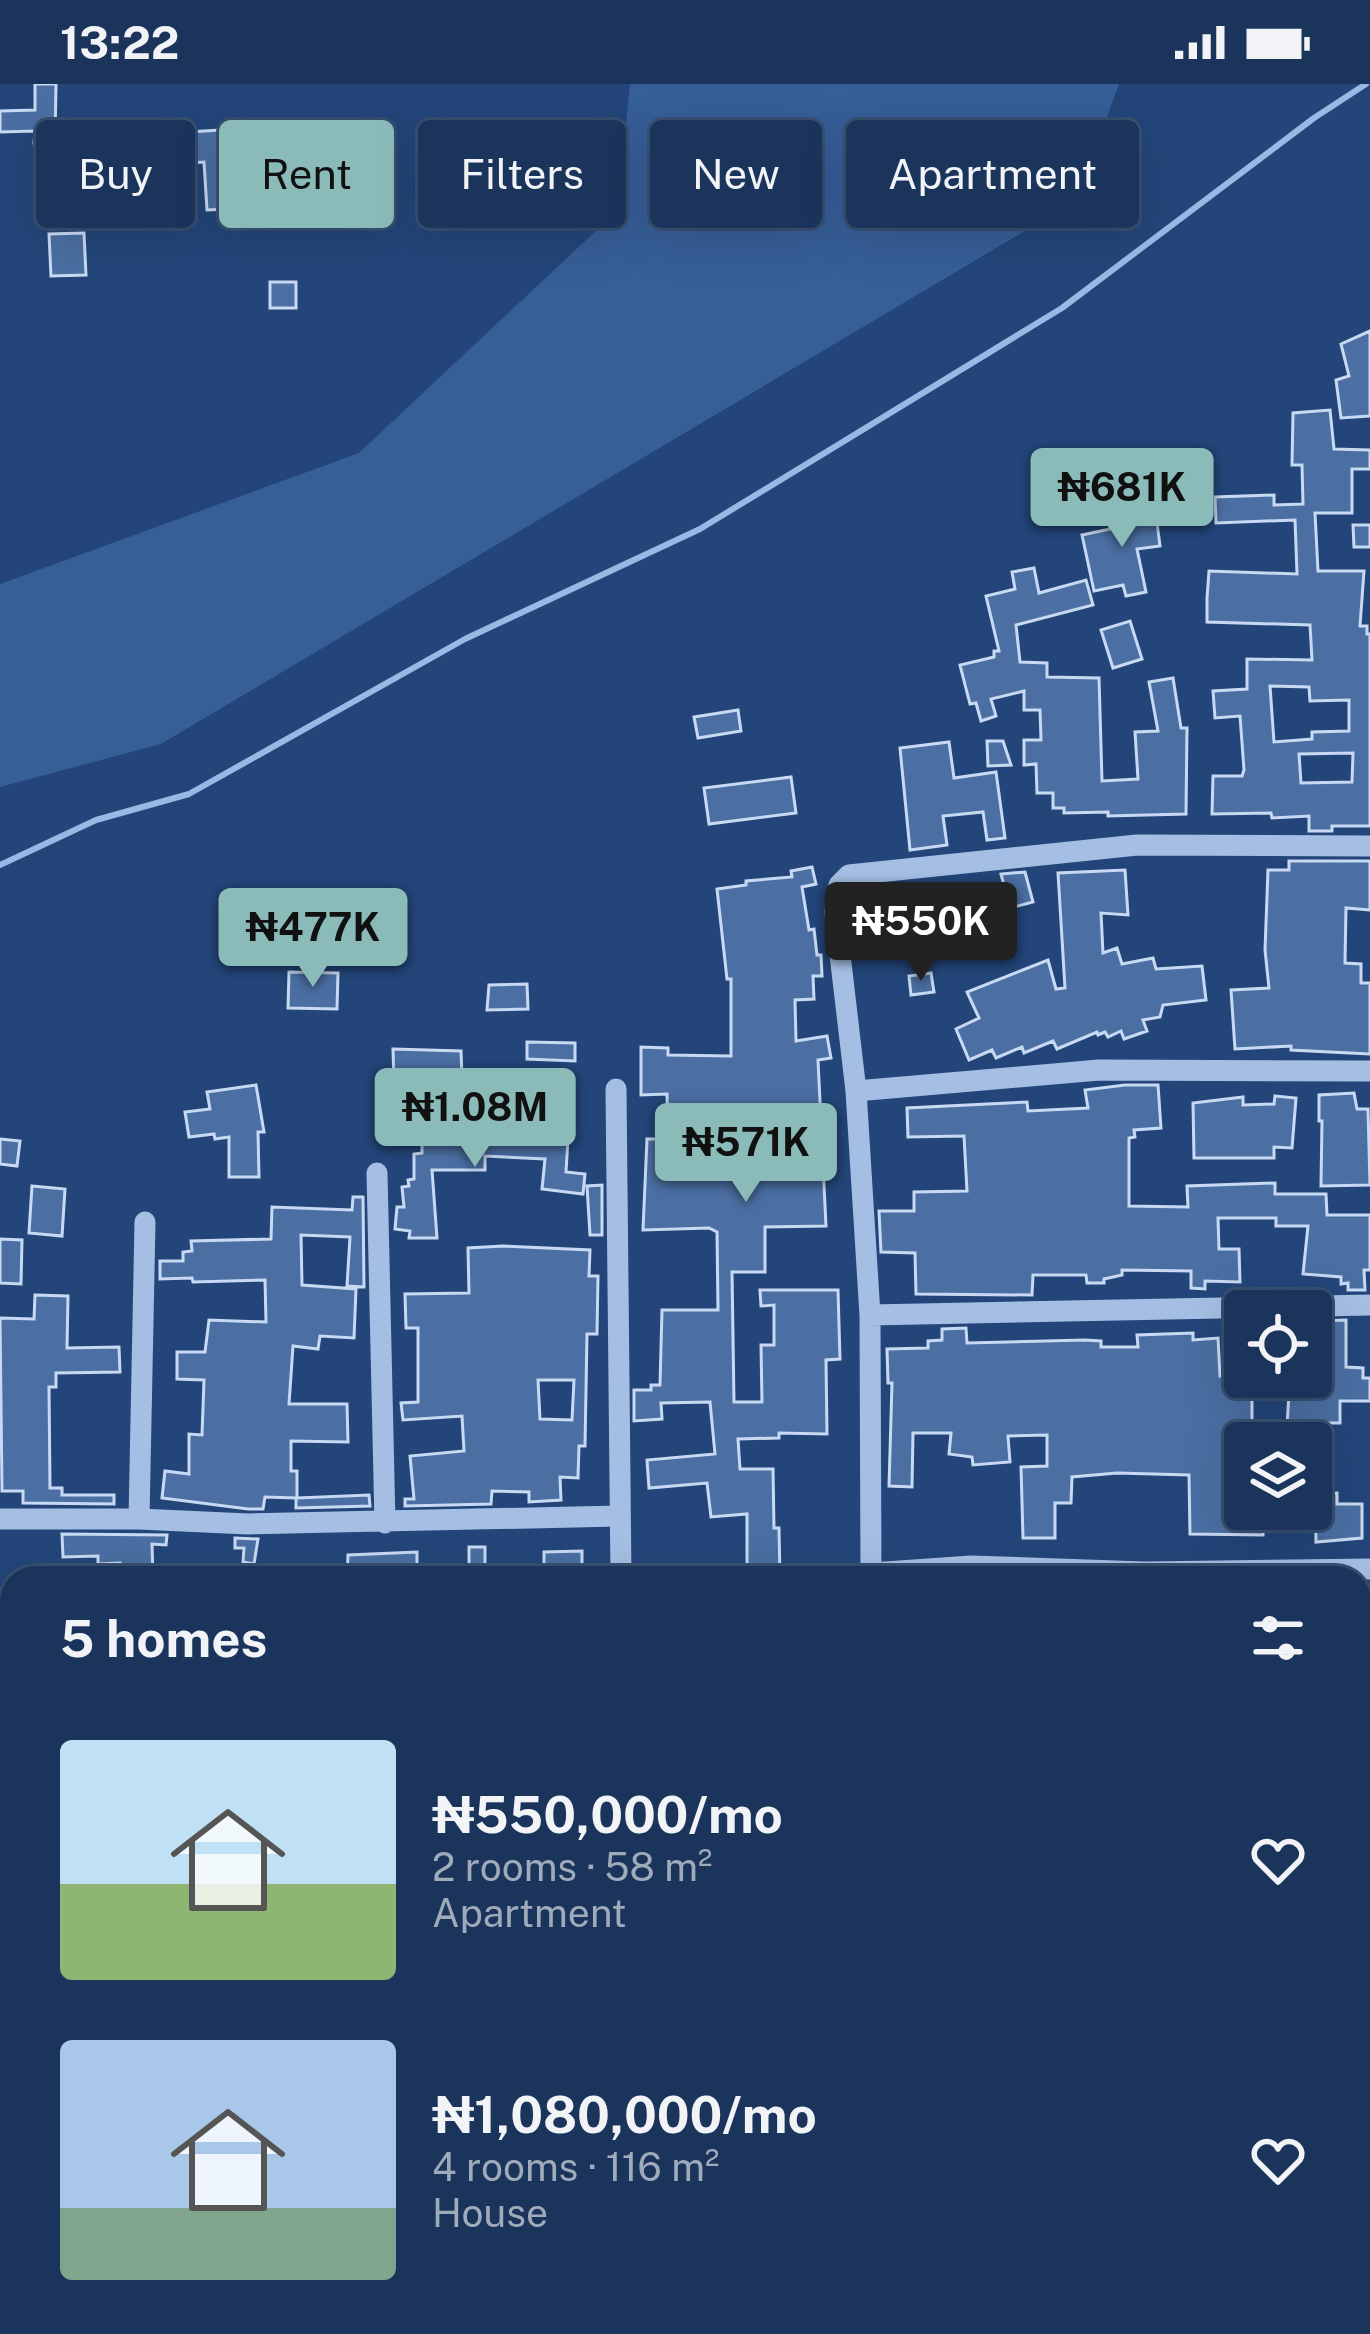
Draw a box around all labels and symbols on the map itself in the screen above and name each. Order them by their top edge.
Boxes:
pin: ₦681K [1038,448,1206,550]
pin: ₦550K [837,882,1005,984]
pin: ₦477K [229,888,397,990]
pin: ₦1.08M [377,1068,573,1170]
pin: ₦571K [662,1103,830,1205]

